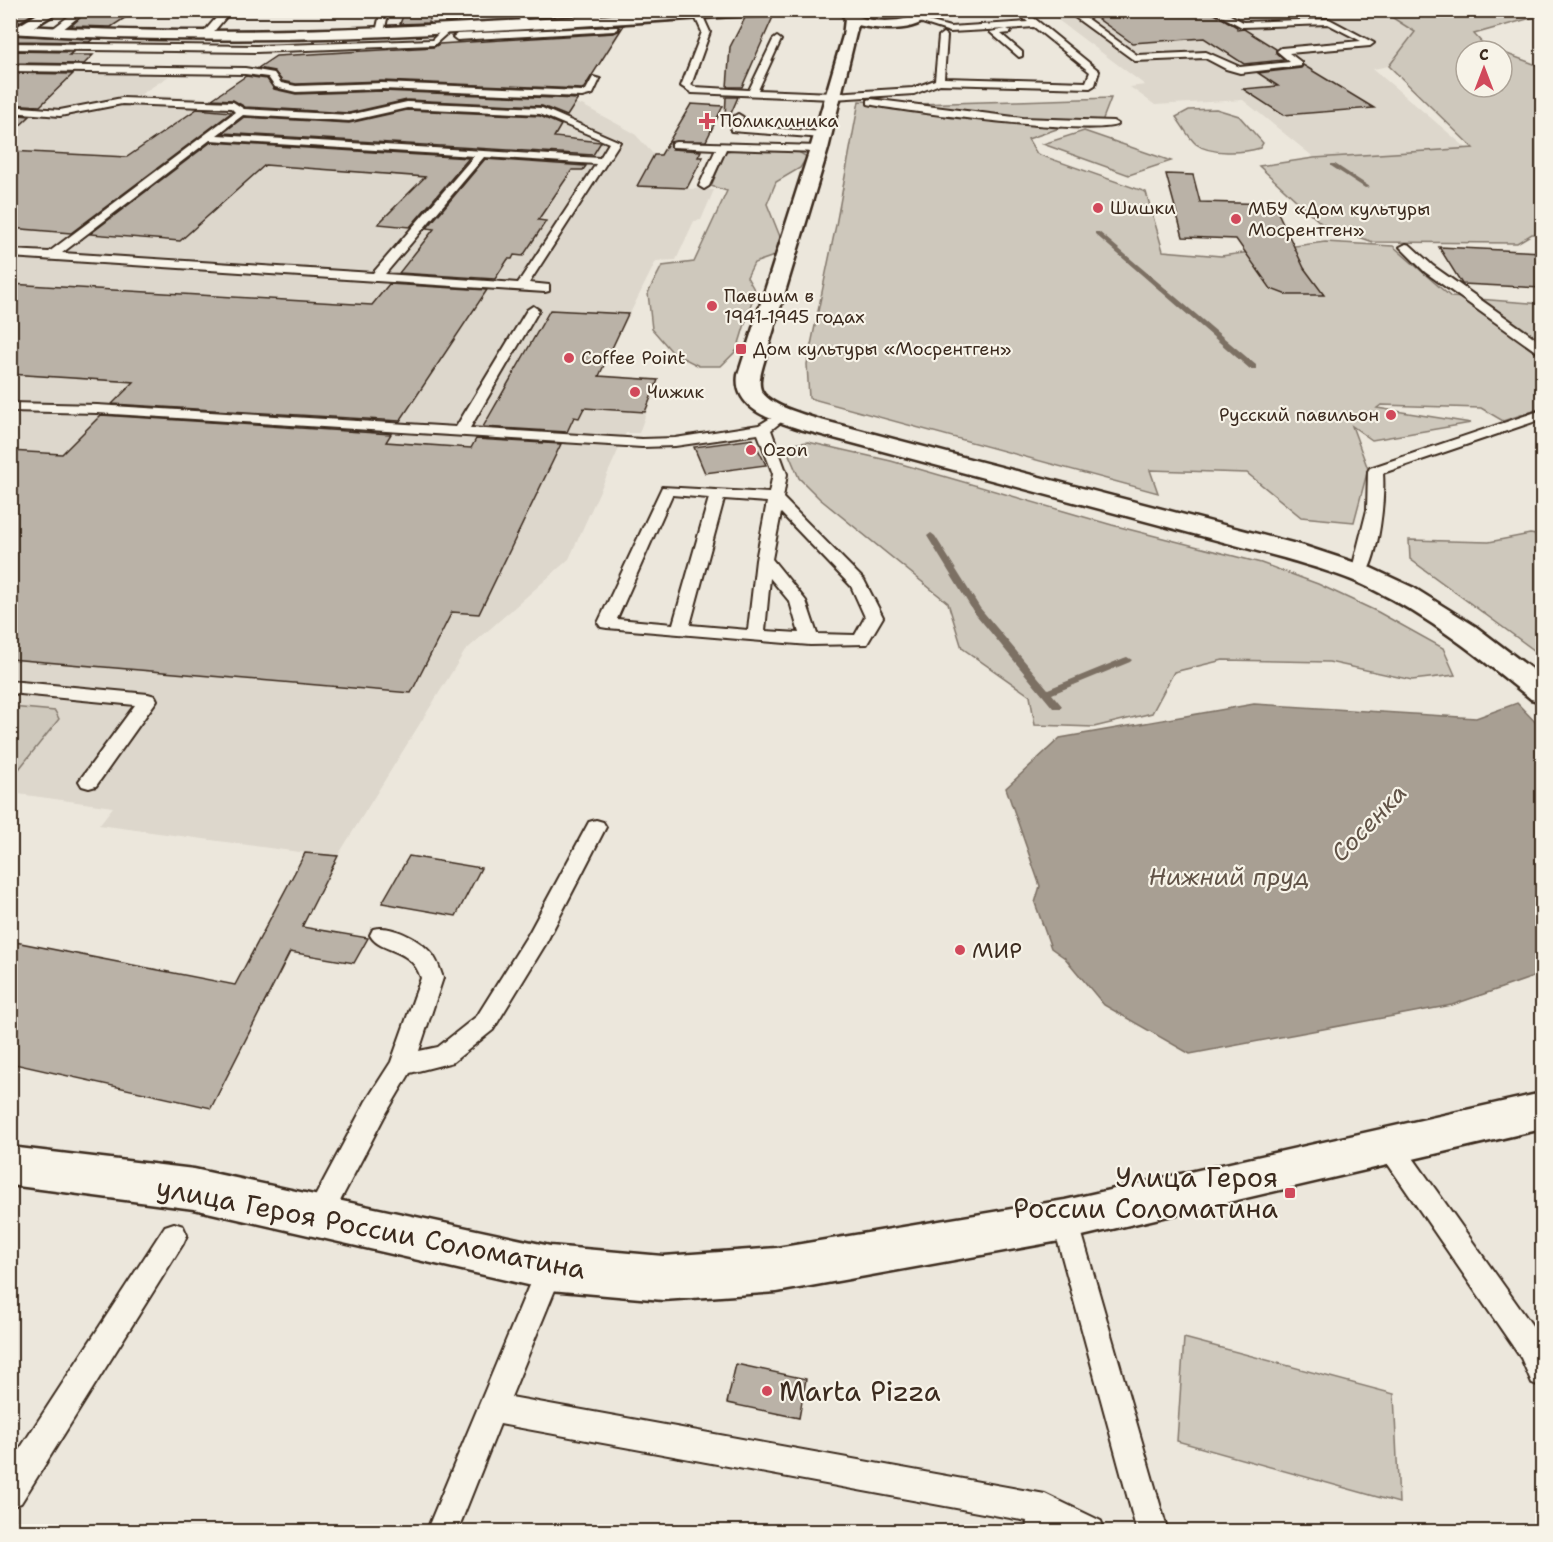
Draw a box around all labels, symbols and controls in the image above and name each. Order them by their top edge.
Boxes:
north arrow [1454,39,1514,99]
text: С [1479,44,1489,65]
place label: Поликлиника [720,109,838,133]
marker: Поликлиника [698,112,716,130]
place label: Шишки [1110,196,1176,220]
place label: МБУ «Дом культуры Мосрентген» [1248,197,1430,242]
marker: Шишки [1091,201,1105,215]
marker: МБУ «Дом культуры Мосрентген» [1229,212,1243,226]
place label: Павшим в 1941-1945 годах [724,284,865,329]
marker: Павшим в 1941-1945 годах [705,299,719,313]
place label: Дом культуры «Мосрентген» [753,337,1012,361]
marker: Дом культуры «Мосрентген» [734,342,748,356]
place label: Coffee Point [581,346,686,370]
marker: Coffee Point [562,351,576,365]
place label: Чижик [647,380,705,404]
marker: Чижик [628,385,642,399]
place label: Русский павильон [1219,403,1379,427]
marker: Русский павильон [1384,408,1398,422]
place label: Ozon [763,438,808,462]
marker: Ozon [744,443,758,457]
water label: Сосенка [1324,777,1414,869]
water label: Нижний пруд [1149,861,1309,893]
place label: МИР [972,936,1022,965]
marker: МИР [953,943,967,957]
place label: Улица Героя России Соломатина [1013,1159,1278,1227]
street label: улица Героя России Соломатина [153,1168,589,1288]
marker: Улица Героя России Соломатина [1283,1186,1297,1200]
place label: Marta Pizza [779,1373,941,1410]
marker: Marta Pizza [760,1384,774,1398]

